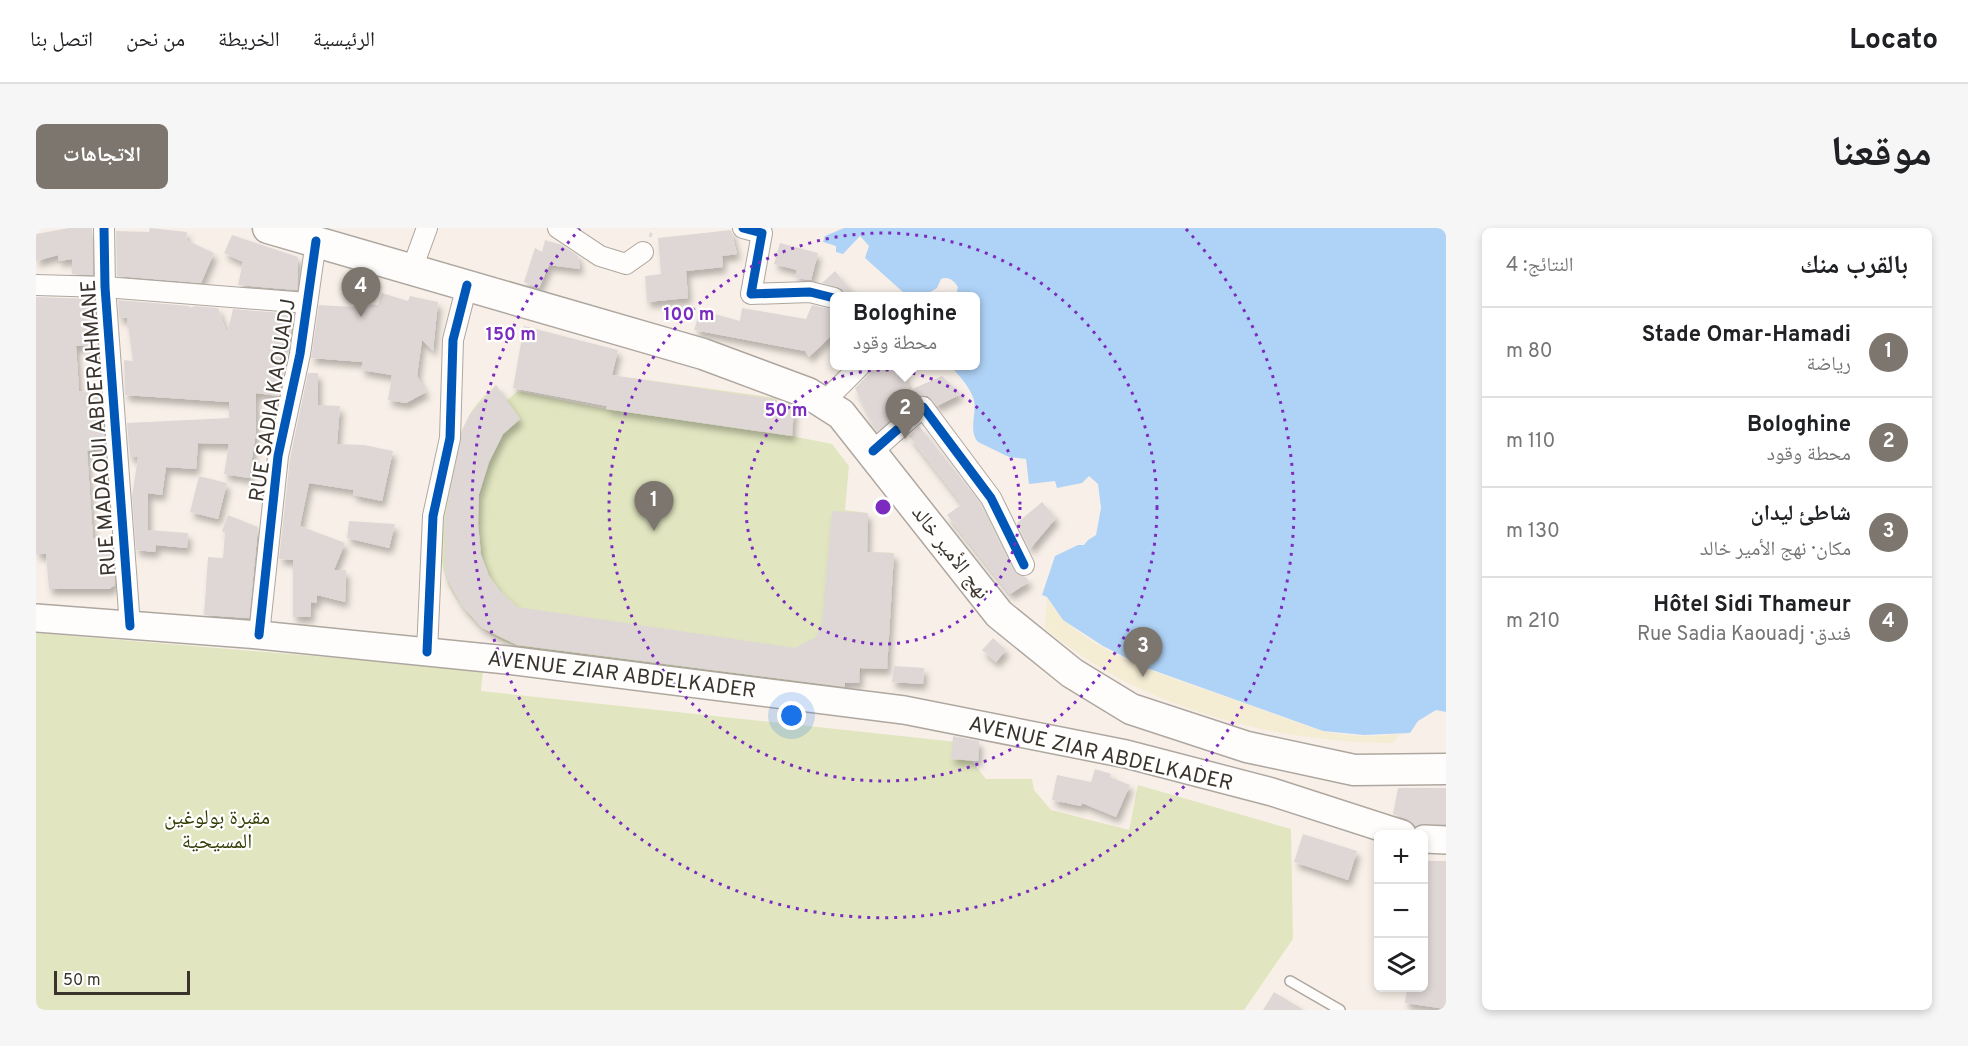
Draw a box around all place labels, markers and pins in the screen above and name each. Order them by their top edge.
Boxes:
pin: 4 [342,268,380,317]
pin: 2 [886,390,924,439]
pin: 1 [634,482,674,531]
centre of rings [873,497,893,517]
pin: 3 [1124,628,1162,677]

